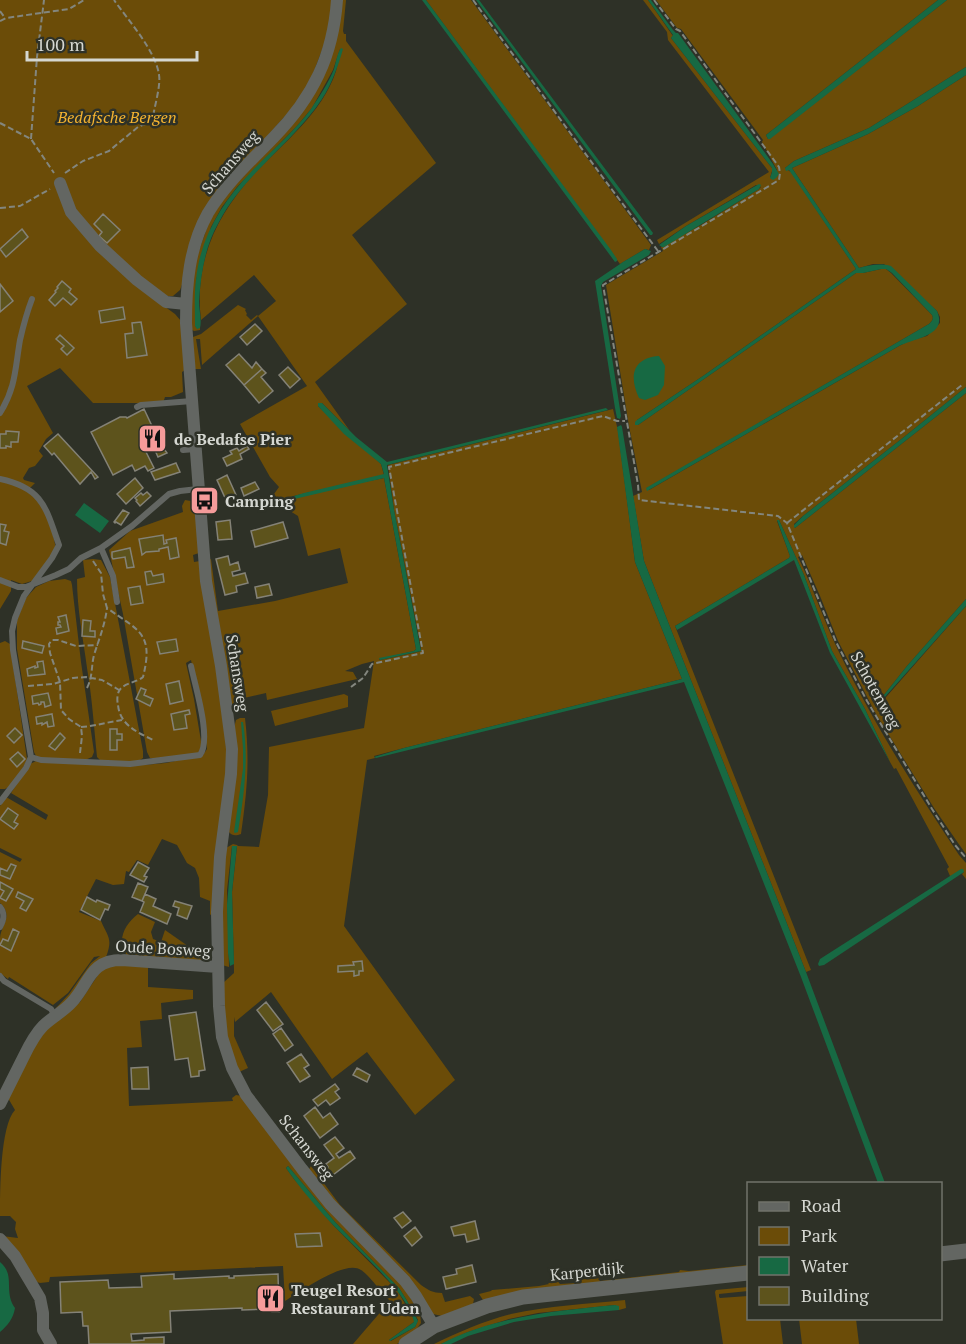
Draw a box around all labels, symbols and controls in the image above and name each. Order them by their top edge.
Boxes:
scale bar [27,24,196,62]
text: 100 m [36,32,85,56]
park label: Bedafsche Bergen [56,106,177,128]
street label: Schansweg [196,125,264,199]
restaurant icon: de Bedafse Pier [137,423,169,455]
place label: de Bedafse Pier [174,428,291,450]
bus stop icon: Camping [188,485,220,517]
place label: Camping [225,490,294,512]
street label: Schansweg [221,633,255,714]
street label: Schotenweg [846,647,907,733]
street label: Oude Bosweg [115,935,212,962]
street label: Schansweg [274,1110,340,1185]
legend [747,1182,942,1320]
text: Road [801,1193,841,1217]
text: Park [801,1223,838,1247]
text: Water [801,1253,848,1277]
street label: Karperdijk [549,1256,626,1286]
place label: Teugel Resort Restaurant Uden [291,1279,420,1319]
restaurant icon: Teugel Resort Restaurant Uden [254,1283,286,1315]
text: Building [801,1283,869,1307]

